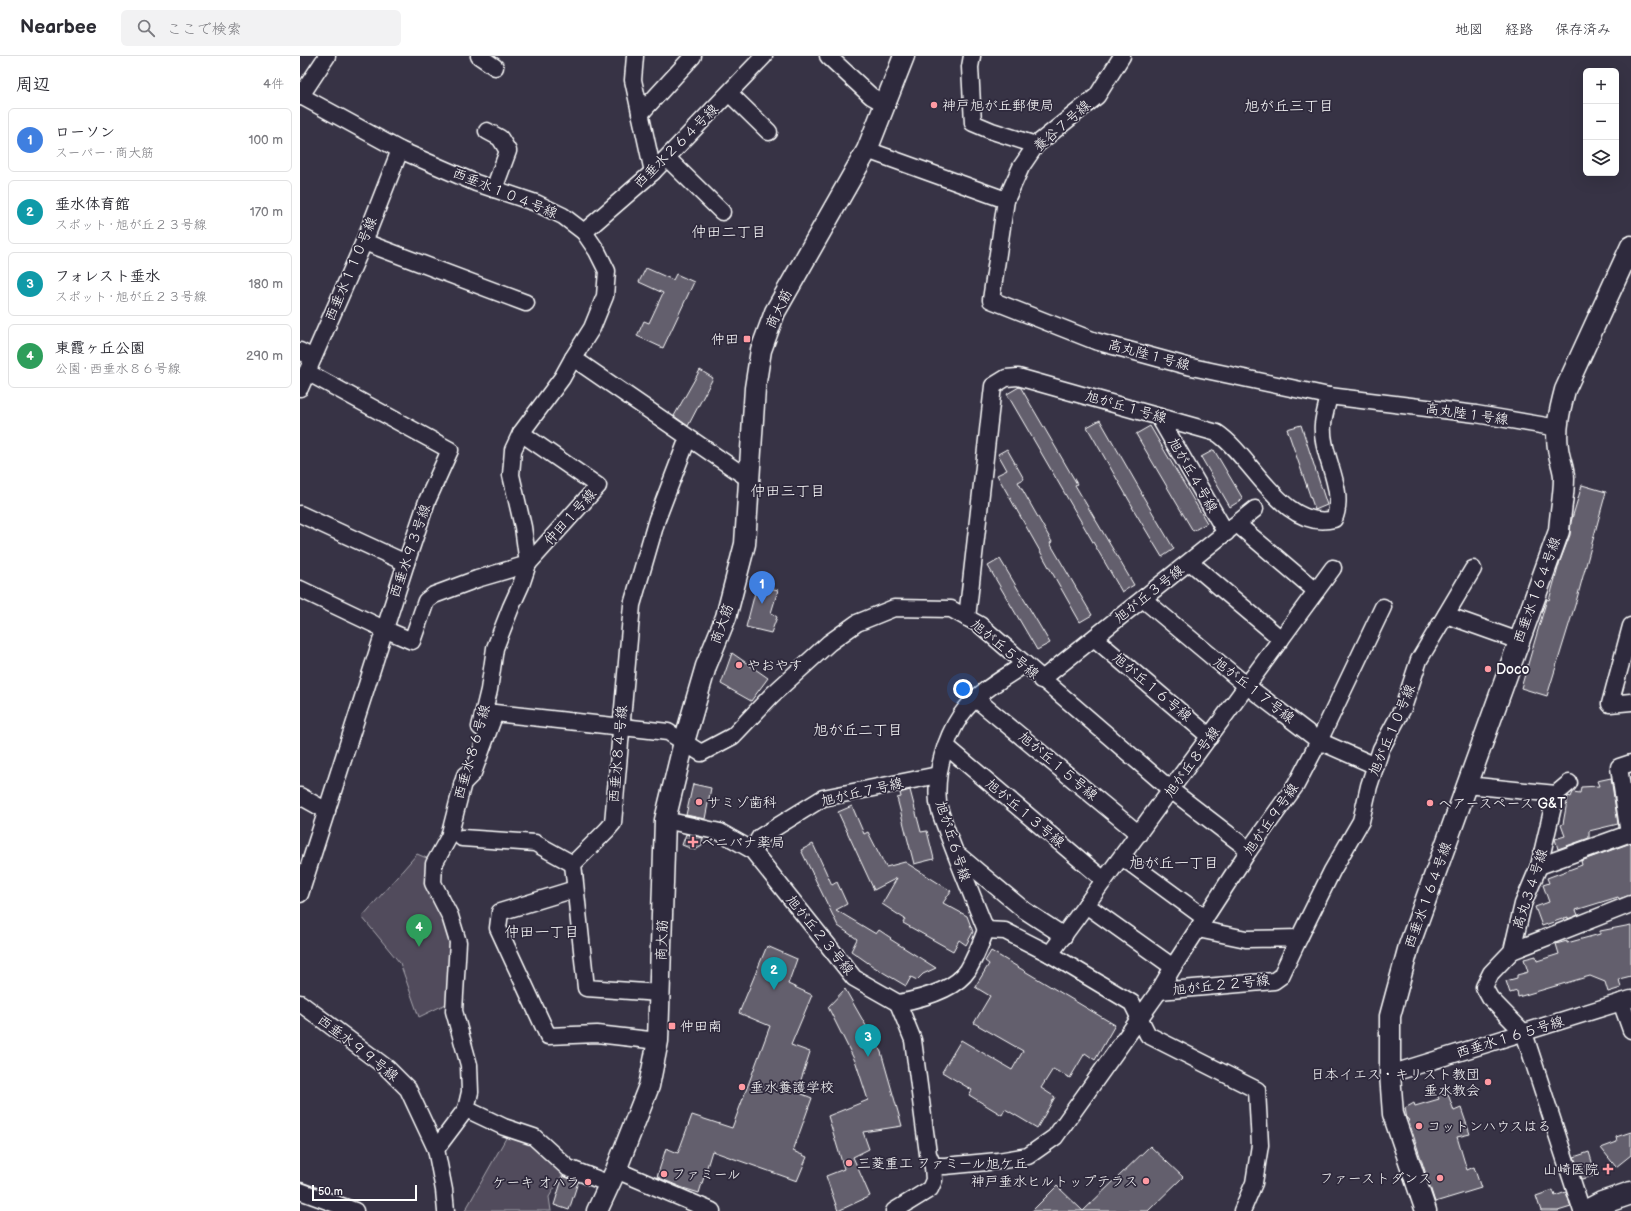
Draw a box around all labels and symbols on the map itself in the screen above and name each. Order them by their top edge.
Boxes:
place label: 神戸旭が丘郵便局 [942,97,1054,114]
street label: 養谷７号線 [1030,97,1094,155]
district label: 旭が丘三丁目 [1244,97,1334,116]
street label: 西垂水２６４号線 [630,100,722,192]
marker: 神戸旭が丘郵便局 [929,100,939,110]
street label: 西垂水１０４号線 [450,164,560,222]
street label: 西垂水１１０号線 [321,214,381,324]
district label: 仲田二丁目 [691,223,767,242]
street label: 商大筋 [762,286,796,332]
place label: 仲田 [711,331,739,348]
marker: 仲田 [742,334,752,344]
street label: 高丸陸１号線 [1106,336,1192,374]
street label: 旭が丘１号線 [1083,387,1169,427]
street label: 高丸陸１号線 [1424,400,1510,428]
street label: 旭が丘４号線 [1165,434,1221,516]
district label: 仲田三丁目 [750,482,826,501]
street label: 仲田１号線 [540,485,600,549]
street label: 西垂水９３号線 [386,502,434,600]
street label: 西垂水１６４号線 [1510,534,1564,646]
street label: 旭が丘３号線 [1111,561,1187,627]
pin: 1 [749,571,775,604]
street label: 商大筋 [707,601,737,647]
street label: 旭が丘５号線 [967,615,1043,683]
street label: 旭が丘１６号線 [1109,649,1195,725]
street label: 旭が丘１７号線 [1210,653,1298,727]
place label: やおやす [747,657,803,674]
marker: やおやす [734,660,744,670]
place label: Doco [1496,661,1529,678]
marker: Doco [1483,664,1493,674]
your location [953,679,973,699]
street label: 旭が丘１０号線 [1365,682,1419,778]
street label: 西垂水８６号線 [450,703,494,801]
street label: 西垂水８４号線 [605,704,631,804]
district label: 旭が丘二丁目 [813,721,903,740]
street label: 旭が丘８号線 [1160,723,1224,801]
street label: 旭が丘１５号線 [1015,728,1101,804]
street label: 旭が丘７号線 [819,774,905,810]
street label: 旭が丘１３号線 [982,775,1068,851]
street label: 旭が丘９号線 [1240,780,1302,858]
place label: サミゾ歯科 [707,794,777,811]
place label: ヘアースペース G&T [1438,795,1566,812]
marker: サミゾ歯科 [694,797,704,807]
street label: 旭が丘６号線 [932,798,974,884]
marker: ヘアースペース G&T [1425,798,1435,808]
place label: ベニバナ薬局 [701,834,785,851]
marker: ベニバナ薬局 [688,837,698,847]
street label: 西垂水１６４号線 [1401,839,1455,951]
street label: 高丸３４号線 [1509,846,1551,932]
district label: 旭が丘一丁目 [1129,854,1219,873]
street label: 旭が丘２３号線 [783,892,857,978]
pin: 4 [406,914,432,947]
street label: 商大筋 [653,919,671,961]
district label: 仲田一丁目 [504,923,580,942]
pin: 2 [761,957,787,990]
street label: 旭が丘２２号線 [1171,971,1271,999]
street label: 西垂水９９号線 [314,1011,402,1085]
street label: 西垂水１６５号線 [1454,1012,1566,1062]
place label: 仲田南 [680,1018,722,1035]
marker: 仲田南 [667,1021,677,1031]
pin: 3 [855,1024,881,1057]
place label: 日本イエス・キリスト教団 垂水教会 [1311,1066,1480,1099]
marker: 日本イエス・キリスト教団 垂水教会 [1483,1077,1493,1087]
place label: 垂水養護学校 [750,1079,834,1096]
marker: 垂水養護学校 [737,1082,747,1092]
place label: コットンハウスはる [1427,1118,1552,1135]
marker: コットンハウスはる [1414,1121,1424,1131]
place label: 三菱重工 ファミール旭ケ丘 [857,1155,1028,1172]
marker: 三菱重工 ファミール旭ケ丘 [844,1158,854,1168]
place label: 山崎医院 [1543,1161,1599,1178]
marker: 山崎医院 [1602,1163,1614,1175]
place label: ファミール [672,1166,741,1183]
marker: ファミール [659,1169,669,1179]
place label: ファーストダンス [1320,1170,1432,1187]
place label: 神戸垂水ヒルトップテラス [971,1173,1138,1190]
marker: ファーストダンス [1435,1173,1445,1183]
place label: ケーキ オハラ [492,1174,580,1191]
marker: 神戸垂水ヒルトップテラス [1141,1176,1151,1186]
marker: ケーキ オハラ [583,1177,593,1187]
scale bar [312,1183,417,1202]

